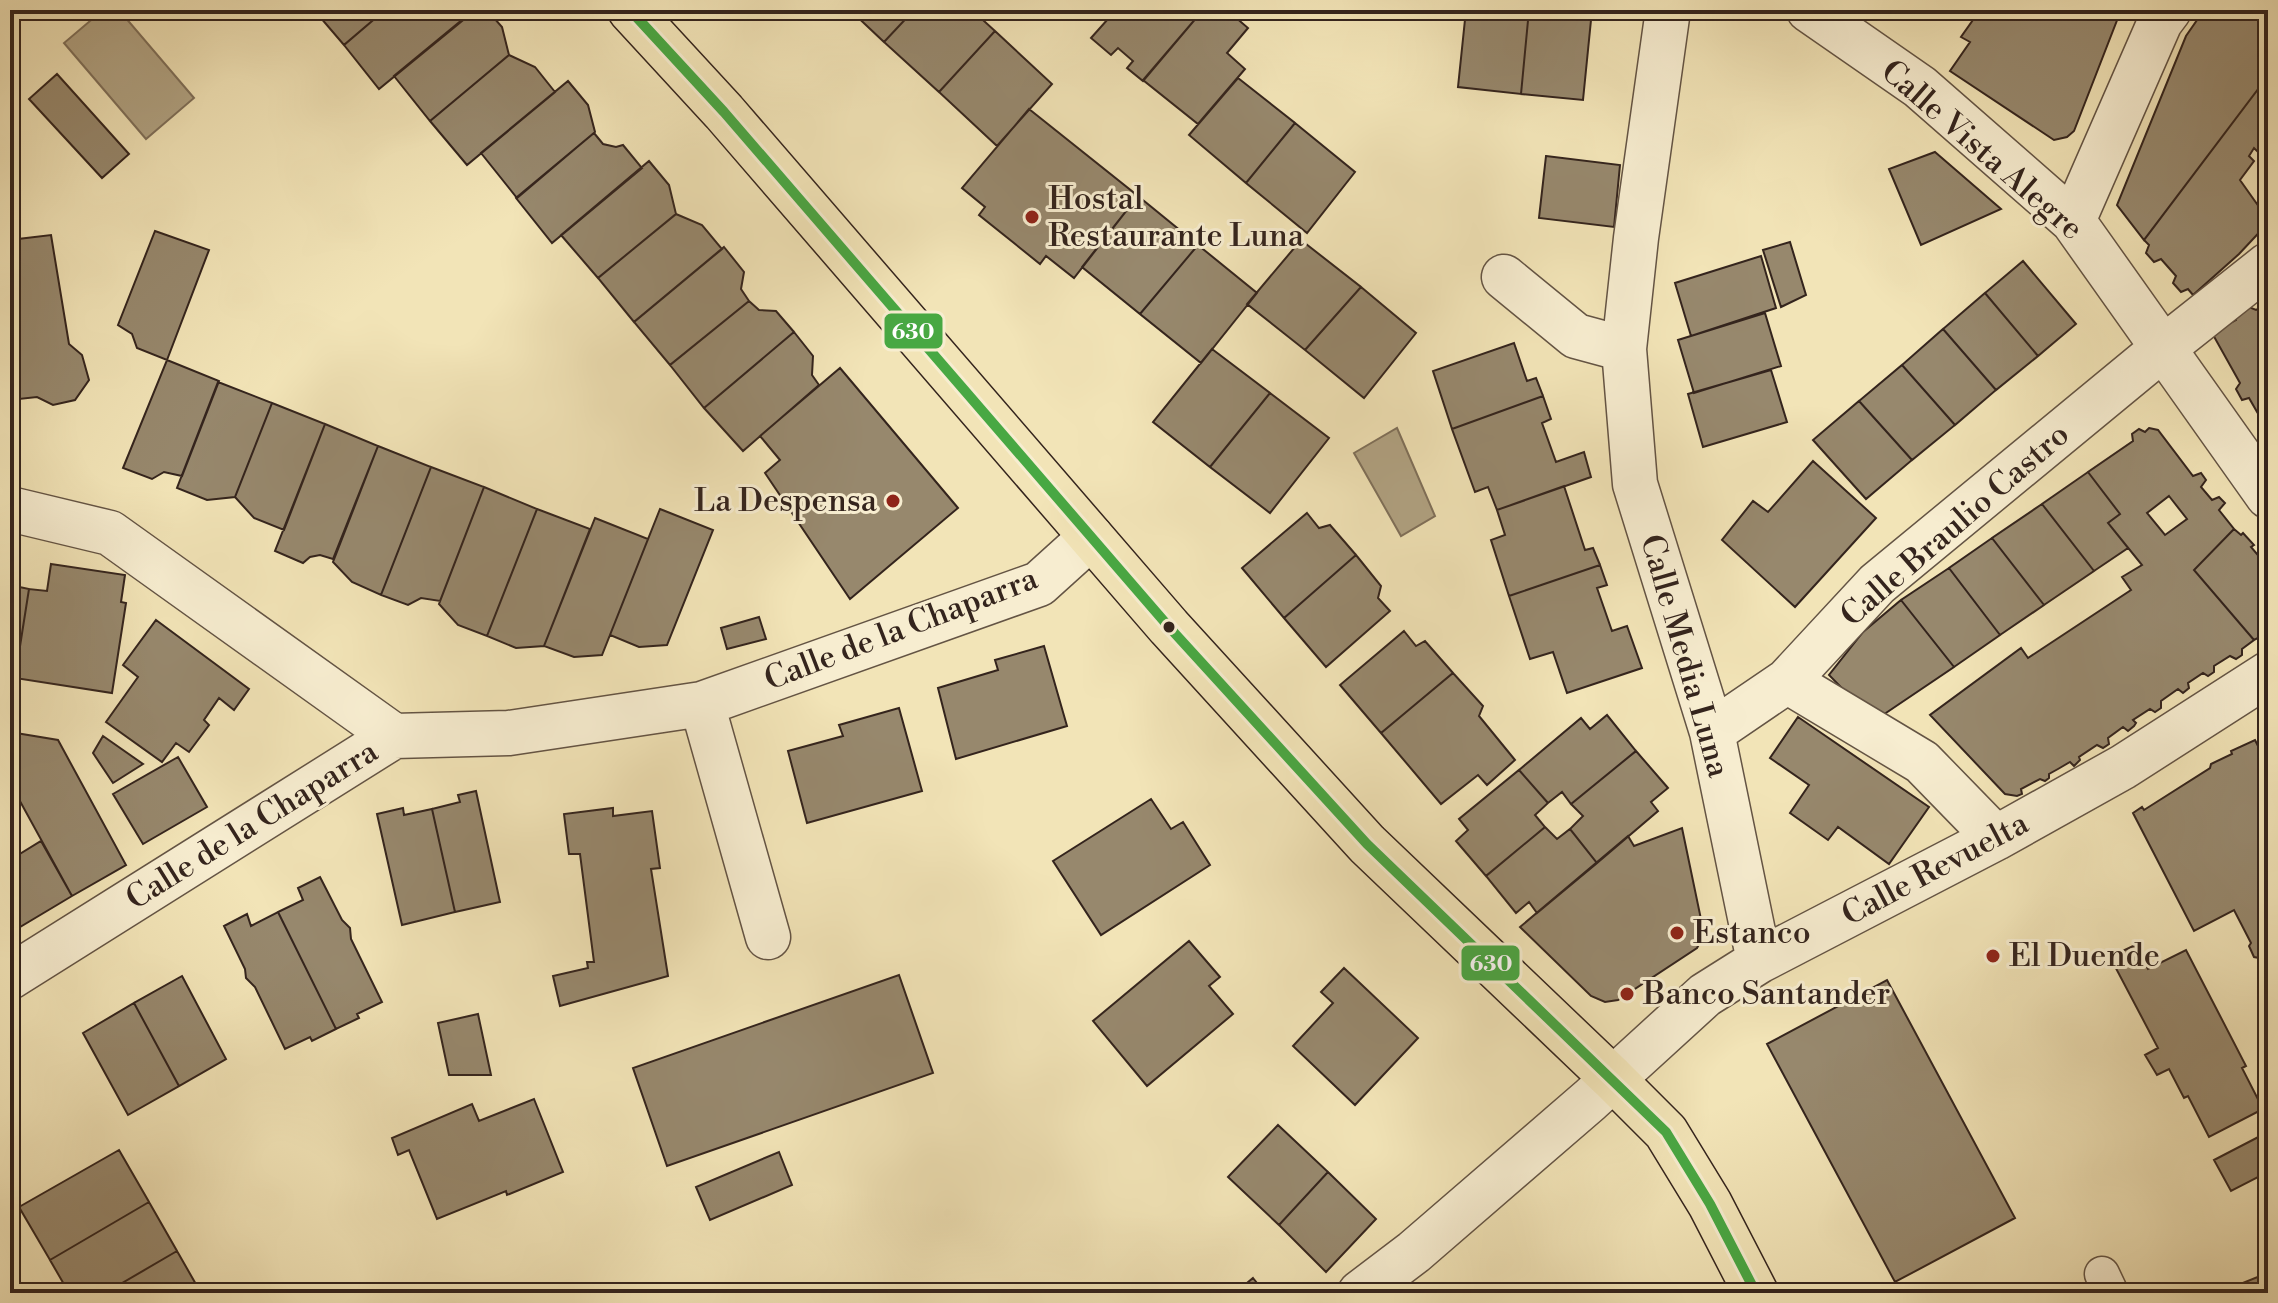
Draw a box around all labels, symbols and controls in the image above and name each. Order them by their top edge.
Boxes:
street label: Calle Vista Alegre [1873,51,2091,249]
place label: Hostal Restaurante Luna [1048,179,1305,256]
marker: Hostal Restaurante Luna [1023,208,1041,226]
line badge: 630 [883,312,944,350]
text: 630 [891,319,935,346]
street label: Calle Braulio Castro [1832,415,2078,635]
place label: La Despensa [694,481,878,521]
marker: La Despensa [884,492,902,510]
street label: Calle Media Luna [1631,530,1739,783]
street label: Calle de la Chaparra [759,558,1044,700]
unlabelled marker [1161,619,1177,635]
street label: Calle de la Chaparra [119,731,386,919]
street label: Calle Revuelta [1835,803,2036,935]
place label: Estanco [1693,913,1811,953]
marker: Estanco [1668,924,1686,942]
place label: El Duende [2009,936,2160,976]
line badge: 630 [1460,944,1521,982]
marker: El Duende [1984,947,2002,965]
text: 630 [1469,951,1513,978]
place label: Banco Santander [1642,974,1891,1014]
marker: Banco Santander [1618,985,1636,1003]

